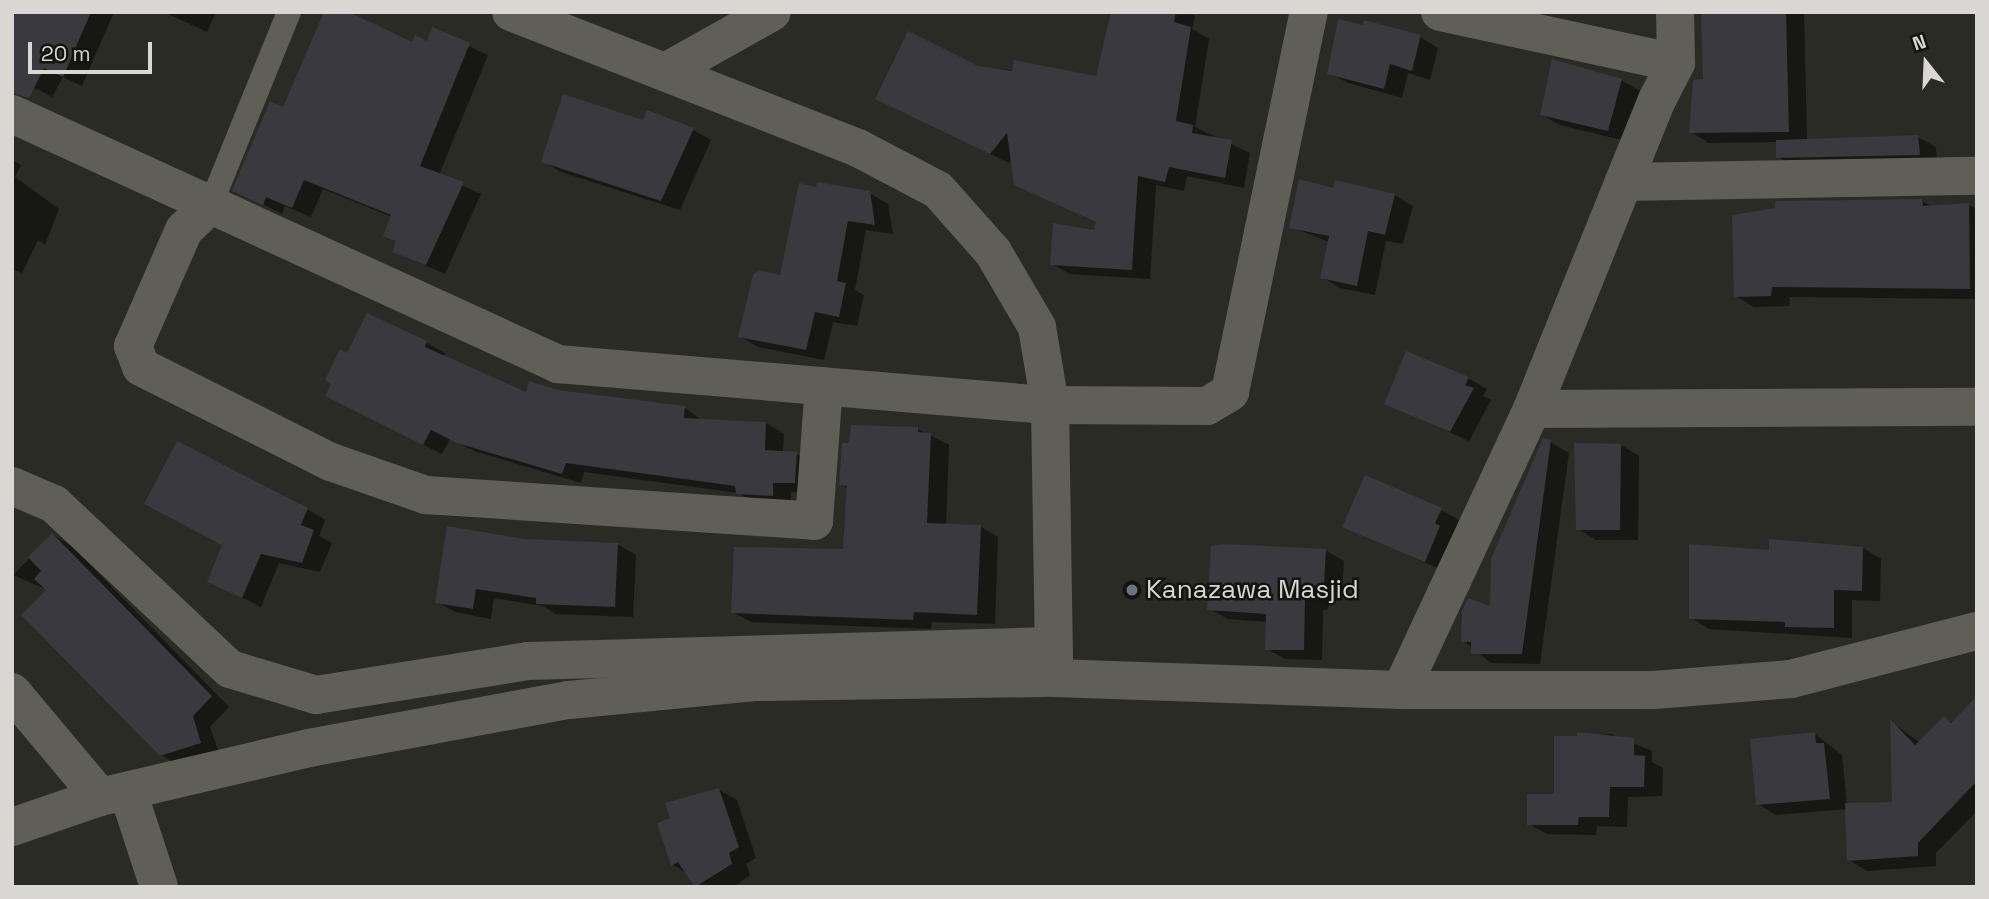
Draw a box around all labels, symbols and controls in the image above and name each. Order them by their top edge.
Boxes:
scale bar [32,28,156,72]
north arrow [1891,28,1961,98]
text: N [1909,29,1929,56]
text: 20 m [41,40,91,67]
place label: Kanazawa Masjid [1146,574,1359,606]
marker: Kanazawa Masjid [1124,582,1140,598]

